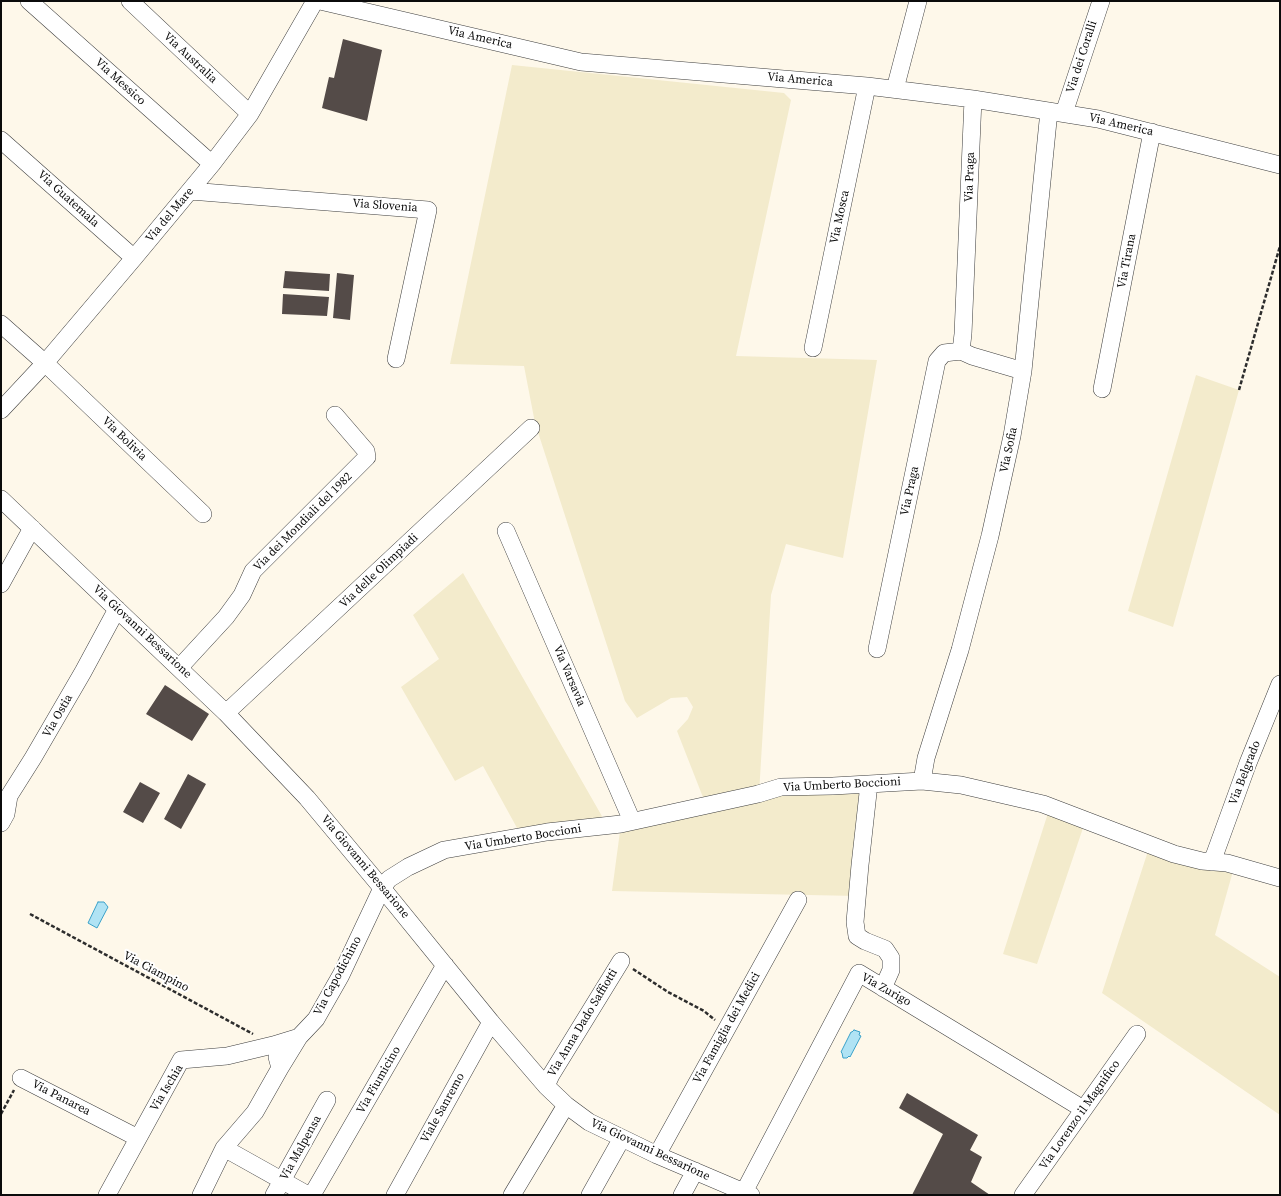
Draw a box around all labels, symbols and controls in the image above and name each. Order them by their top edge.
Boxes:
street label: Via dei Coralli [1063,19,1101,95]
street label: Via America [446,24,514,52]
street label: Via Australia [160,29,220,87]
street label: Via Messico [92,55,148,109]
street label: Via America [767,70,833,90]
street label: Via America [1087,111,1155,139]
street label: Via Praga [962,152,978,202]
street label: Via Guatemala [34,168,102,230]
street label: Via del Mare [143,185,197,245]
street label: Via Mosca [827,189,853,245]
street label: Via Slovenia [352,197,418,215]
street label: Via Tirana [1115,232,1139,290]
street label: Via Bolivia [99,414,149,464]
street label: Via Sofia [997,426,1021,474]
street label: Via Praga [898,465,922,517]
street label: Via dei Mondiali del 1982 [251,470,355,574]
street label: Via delle Olimpiadi [337,531,421,611]
street label: Via Giovanni Bessarione [89,582,195,682]
street label: Via Varsavia [550,643,588,709]
street label: Via Ostia [40,692,76,740]
street label: Via Belgrado [1226,739,1264,807]
street label: Via Umberto Boccioni [783,775,901,795]
street label: Via Giovanni Bessarione [318,813,412,921]
street label: Via Umberto Boccioni [464,822,582,854]
street label: Via Capodichino [311,934,365,1018]
street label: Via Ciampino [121,949,191,995]
street label: Via Anna Dado Saffiotti [545,966,621,1080]
street label: Via Famiglia dei Medici [690,970,764,1086]
street label: Via Zurigo [858,970,914,1010]
street label: Via Fiumicino [354,1044,404,1116]
street label: Via Lorenzo il Magnifico [1037,1057,1123,1173]
street label: Via Ischia [147,1062,187,1114]
street label: Viale Sanremo [418,1070,468,1146]
street label: Via Panarea [29,1077,93,1119]
street label: Via Malpensa [277,1113,325,1183]
street label: Via Giovanni Bessarione [588,1116,712,1184]

